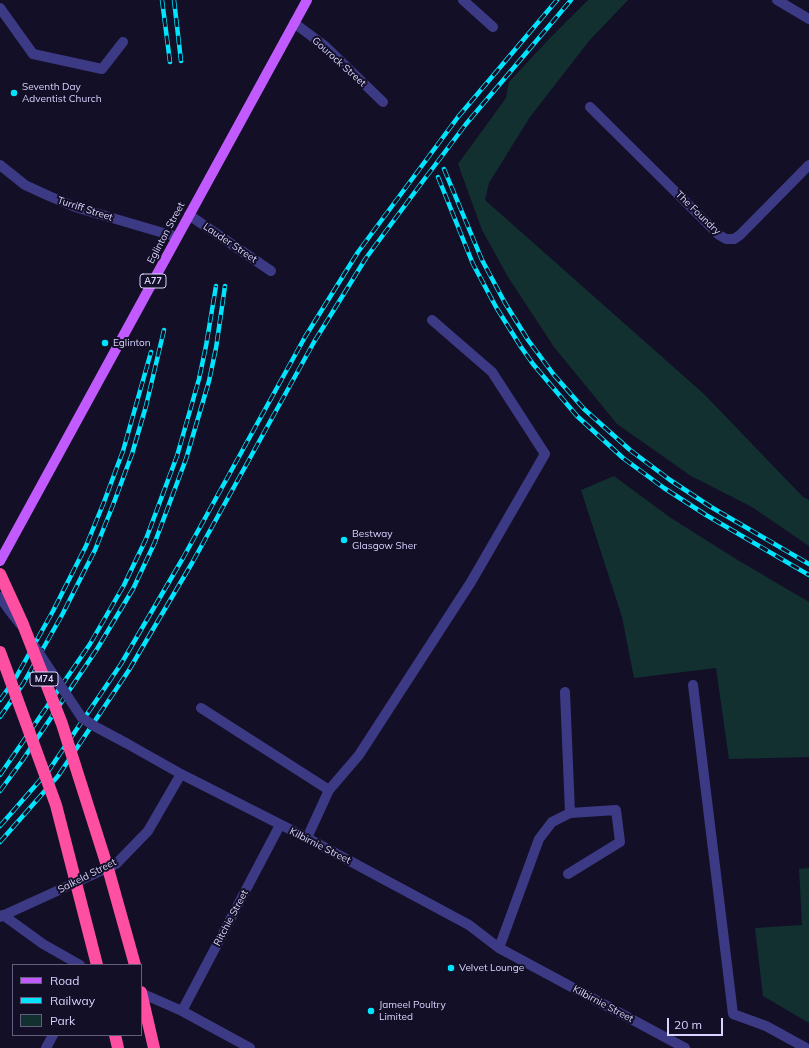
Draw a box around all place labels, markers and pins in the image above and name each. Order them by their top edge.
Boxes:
place label: Seventh Day Adventist Church [22,81,102,104]
marker: Seventh Day Adventist Church [9,88,19,98]
place label: Eglinton [113,337,151,349]
marker: Eglinton [100,338,110,348]
place label: Bestway Glasgow Sher [352,528,417,552]
marker: Bestway Glasgow Sher [339,535,349,545]
place label: Velvet Lounge [459,962,524,974]
marker: Velvet Lounge [446,963,456,973]
place label: Jameel Poultry Limited [379,999,446,1022]
marker: Jameel Poultry Limited [366,1006,376,1016]

